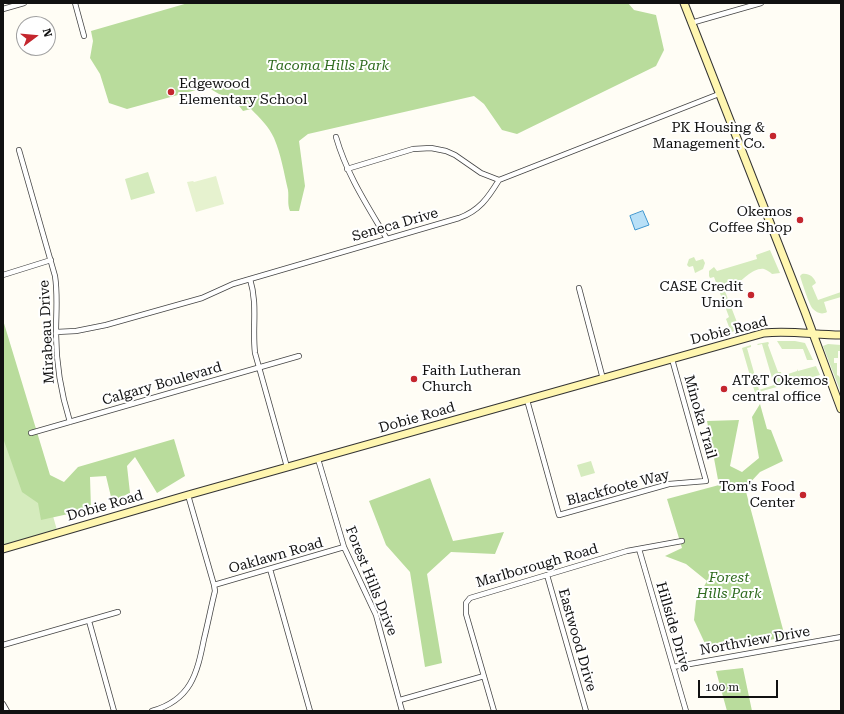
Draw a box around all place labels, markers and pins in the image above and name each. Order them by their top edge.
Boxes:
place label: Edgewood Elementary School [179,76,307,108]
marker: Edgewood Elementary School [166,87,176,97]
place label: PK Housing & Management Co. [652,120,765,152]
marker: PK Housing & Management Co. [768,131,778,141]
place label: Okemos Coffee Shop [709,204,792,236]
marker: Okemos Coffee Shop [795,215,805,225]
place label: CASE Credit Union [660,279,743,312]
marker: CASE Credit Union [746,290,756,300]
place label: Faith Lutheran Church [422,363,521,396]
place label: AT&T Okemos central office [732,373,828,406]
marker: Faith Lutheran Church [409,374,419,384]
marker: AT&T Okemos central office [719,384,729,394]
place label: Tom's Food Center [719,479,795,512]
marker: Tom's Food Center [798,490,808,500]

